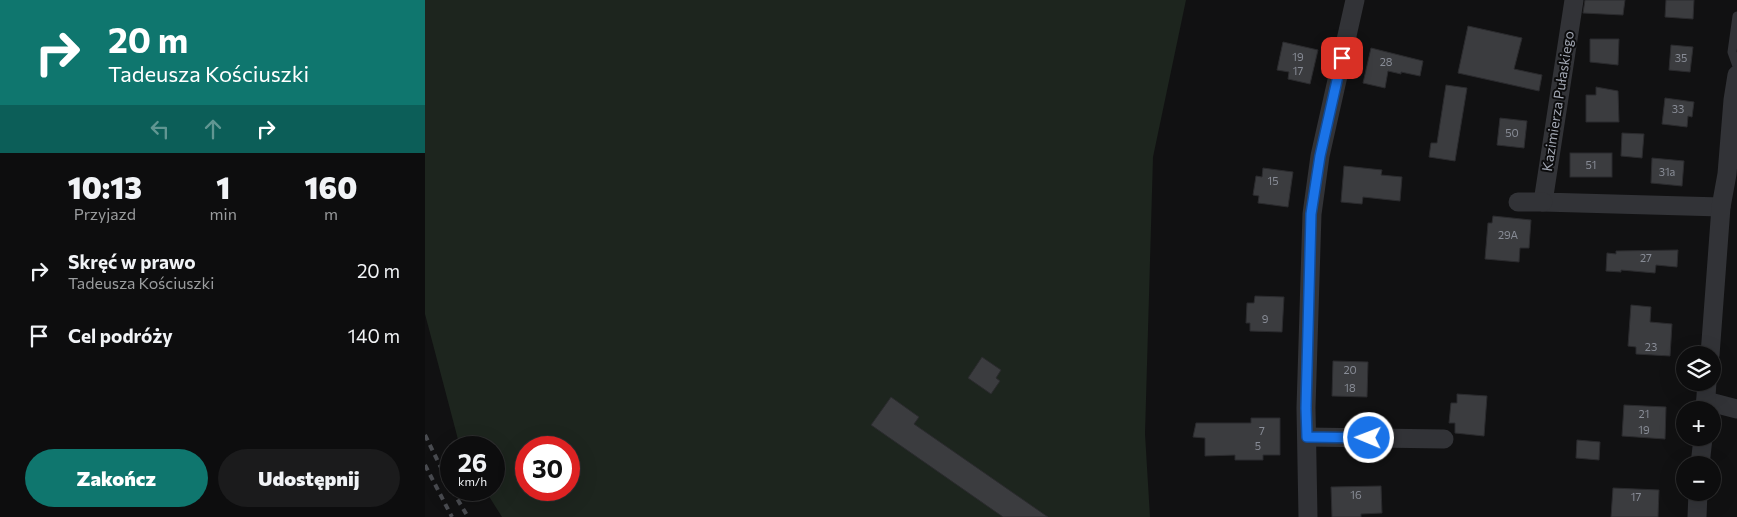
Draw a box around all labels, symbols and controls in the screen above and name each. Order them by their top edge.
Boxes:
text: 20 m [108,17,188,60]
icon: right [25,20,90,85]
street label: Kazimierza Pułaskiego [1538,29,1577,172]
pin [1321,37,1363,79]
icon: arrive [1328,44,1356,72]
house number: 19 [1292,50,1304,63]
house number: 35 [1675,51,1687,64]
house number: 28 [1380,55,1393,68]
text: Tadeusza Kościuszki [108,60,309,87]
house number: 17 [1293,64,1303,77]
house number: 33 [1672,102,1684,115]
icon: left [146,115,174,143]
icon: ahead [199,115,227,143]
icon: right [252,115,280,143]
house number: 50 [1505,126,1519,139]
house number: 51 [1585,158,1597,171]
house number: 31a [1659,165,1675,178]
text: 10:13 [68,168,142,205]
text: 1 [216,168,230,205]
text: 160 [305,168,357,205]
house number: 15 [1267,174,1279,187]
text: Przyjazd [74,204,136,223]
text: min [210,204,237,223]
text: m [324,204,338,223]
house number: 29A [1498,228,1518,241]
text: Skręć w prawo [68,250,196,273]
house number: 27 [1640,251,1652,264]
icon: right [25,257,53,285]
text: 20 m [357,259,400,282]
text: Tadeusza Kościuszki [68,273,214,292]
house number: 9 [1262,312,1269,325]
icon: arrive [25,322,53,350]
text: Cel podróży [68,324,173,347]
text: 140 m [348,324,400,347]
house number: 23 [1645,340,1657,353]
map controls [1676,346,1721,501]
button: layers [1676,346,1721,391]
house number: 20 [1343,363,1357,376]
house number: 18 [1344,381,1356,394]
button: + [1676,401,1721,446]
house number: 21 [1639,407,1649,420]
position arrow [1342,411,1394,463]
house number: 19 [1638,423,1650,436]
house number: 7 [1259,424,1265,437]
speed limit sign: 30 [515,436,580,501]
house number: 5 [1255,439,1261,452]
text: 26 [458,447,487,477]
button: Zakończ [25,449,208,507]
button: Udostępnij [218,449,400,507]
button: − [1676,456,1721,501]
text: km/h [458,474,487,488]
house number: 16 [1350,488,1362,501]
house number: 17 [1631,490,1641,503]

